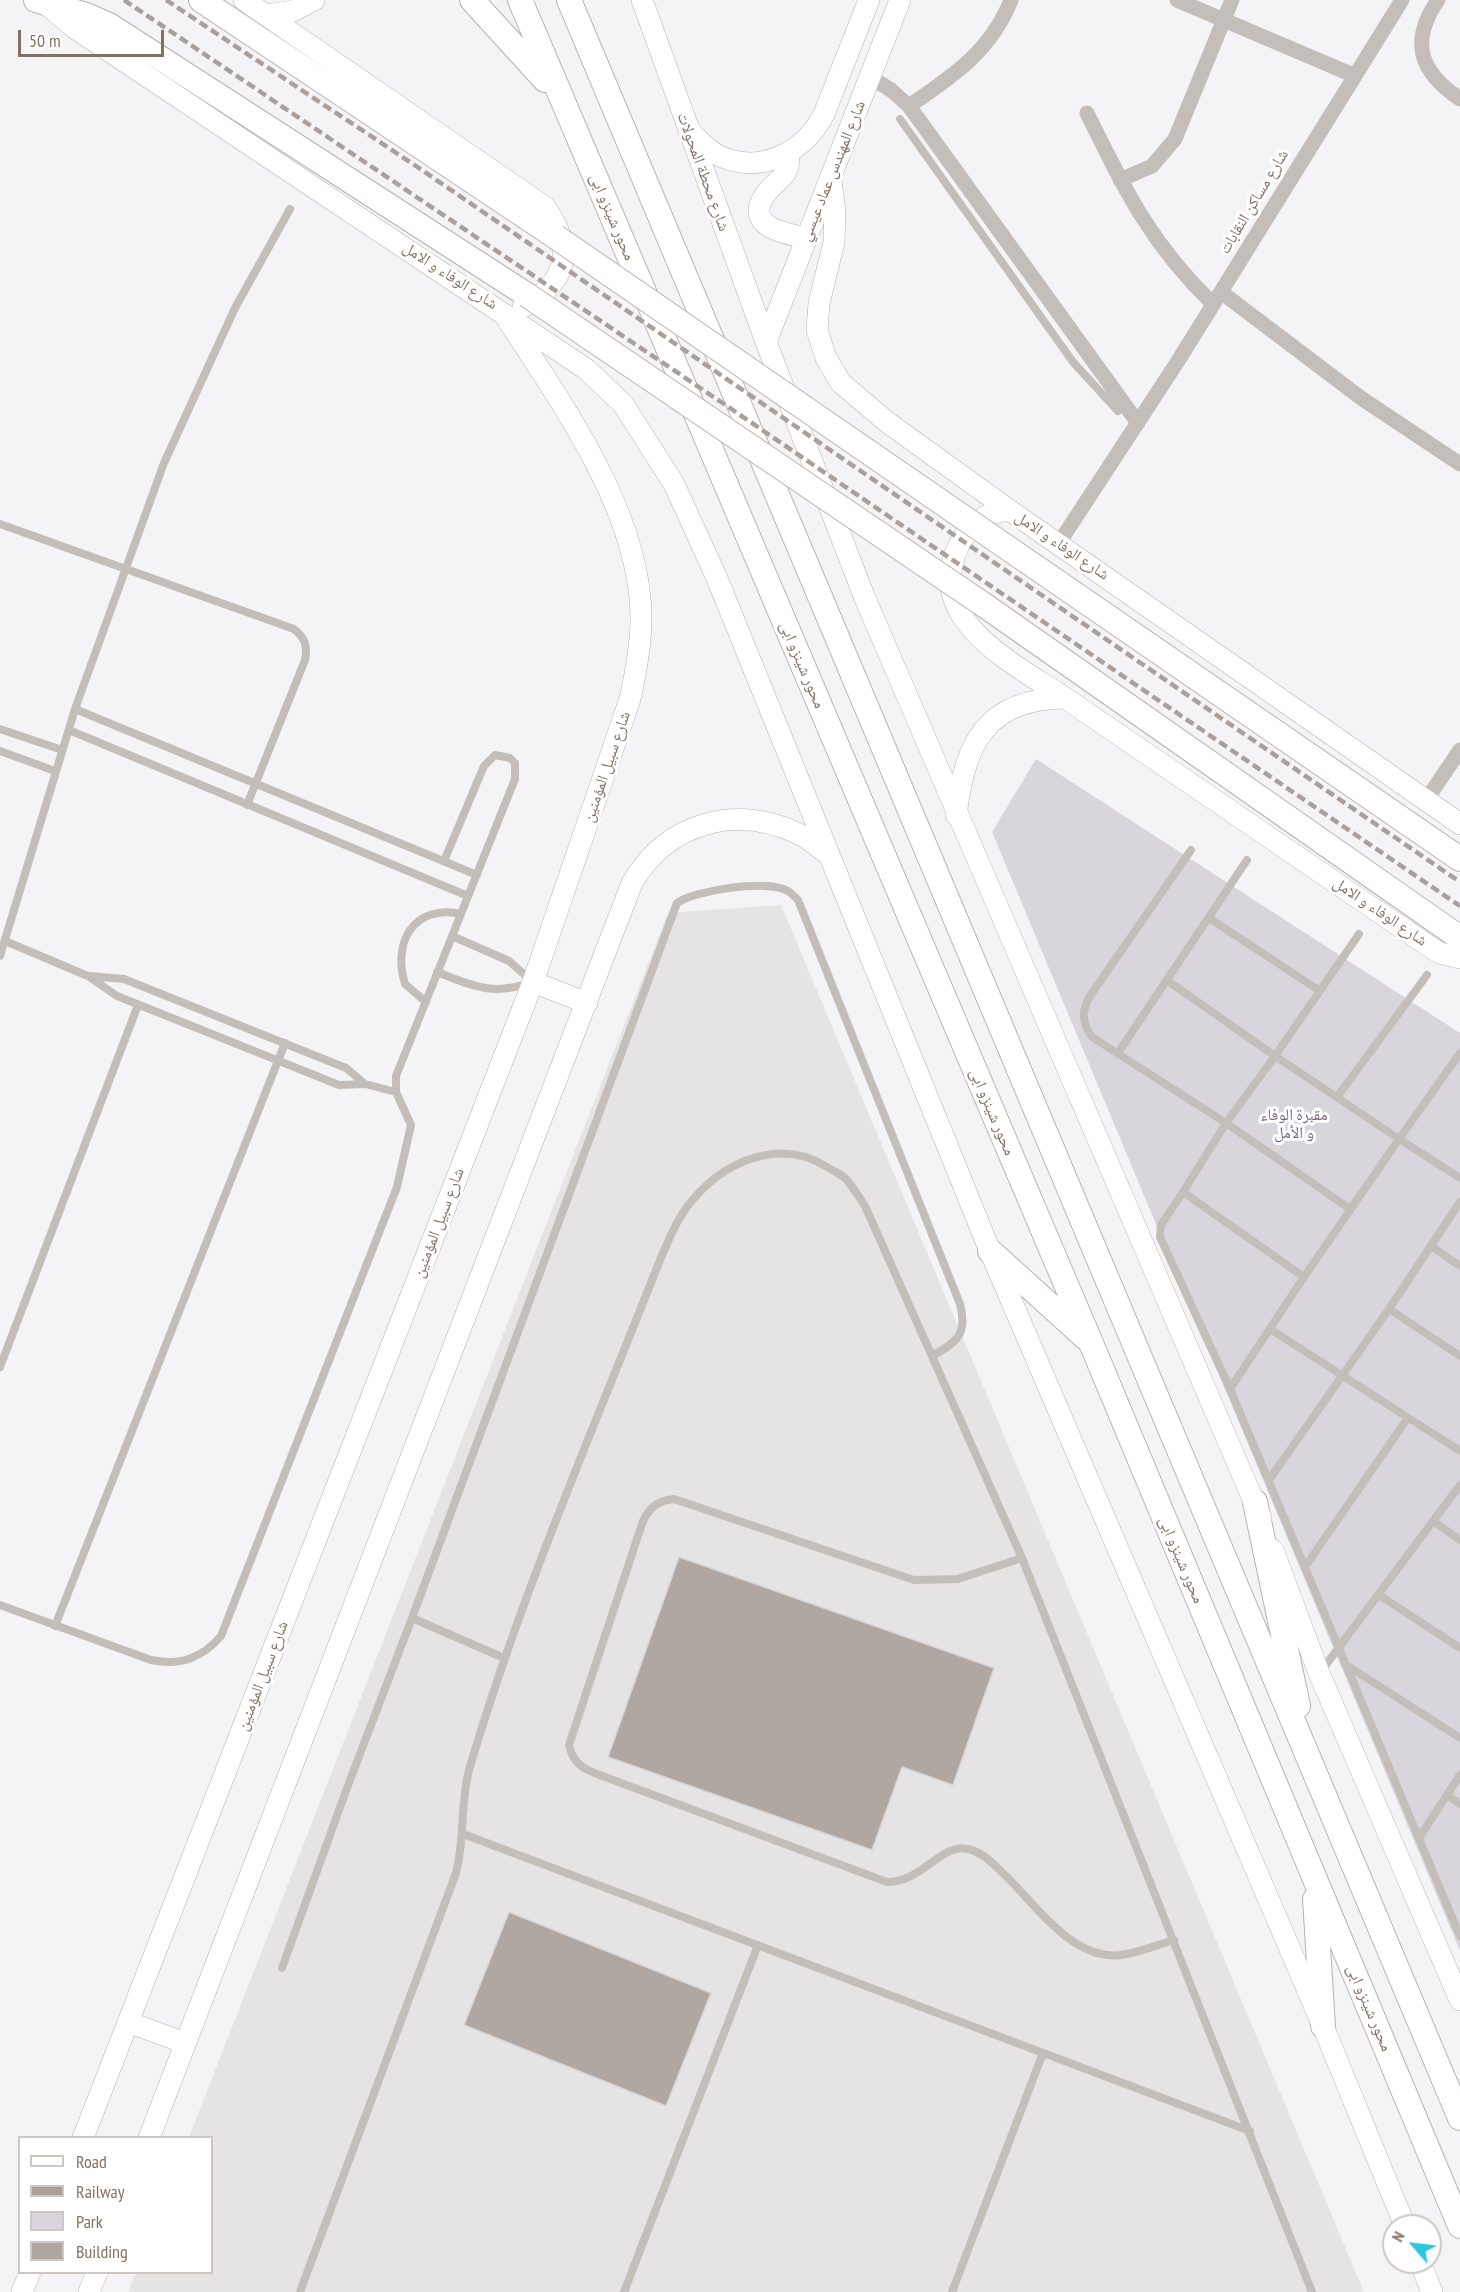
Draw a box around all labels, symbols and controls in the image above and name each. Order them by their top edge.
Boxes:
scale bar [21,18,166,56]
text: 50 m [29,29,61,52]
street label: شارع المهندس عماد عيسي [796,98,870,244]
street label: شارع محطة المحولات [673,110,733,234]
street label: شارع مساكن النقابات [1215,146,1293,258]
street label: محور شينزو ابى [585,171,639,263]
street label: شارع الوفاء و الامل [399,238,501,314]
street label: شارع الوفاء و الامل [1011,507,1113,585]
street label: محور شينزو ابى [775,619,829,711]
street label: شارع سبيل المؤمنين [579,709,635,825]
street label: شارع الوفاء و الامل [1329,873,1431,951]
street label: محور شينزو ابى [965,1066,1019,1158]
park label: مقبرة الوفاء و الأمل [1261,1105,1327,1143]
street label: شارع سبيل المؤمنين [409,1165,469,1281]
street label: محور شينزو ابى [1154,1514,1208,1606]
street label: شارع سبيل المؤمنين [233,1618,293,1734]
street label: محور شينزو ابى [1342,1962,1396,2054]
legend [18,2136,213,2274]
text: Road [76,2150,107,2173]
text: Railway [76,2180,125,2203]
text: Park [76,2210,103,2233]
north arrow [1382,2214,1442,2274]
text: N [1387,2228,1409,2245]
text: Building [76,2240,128,2263]

